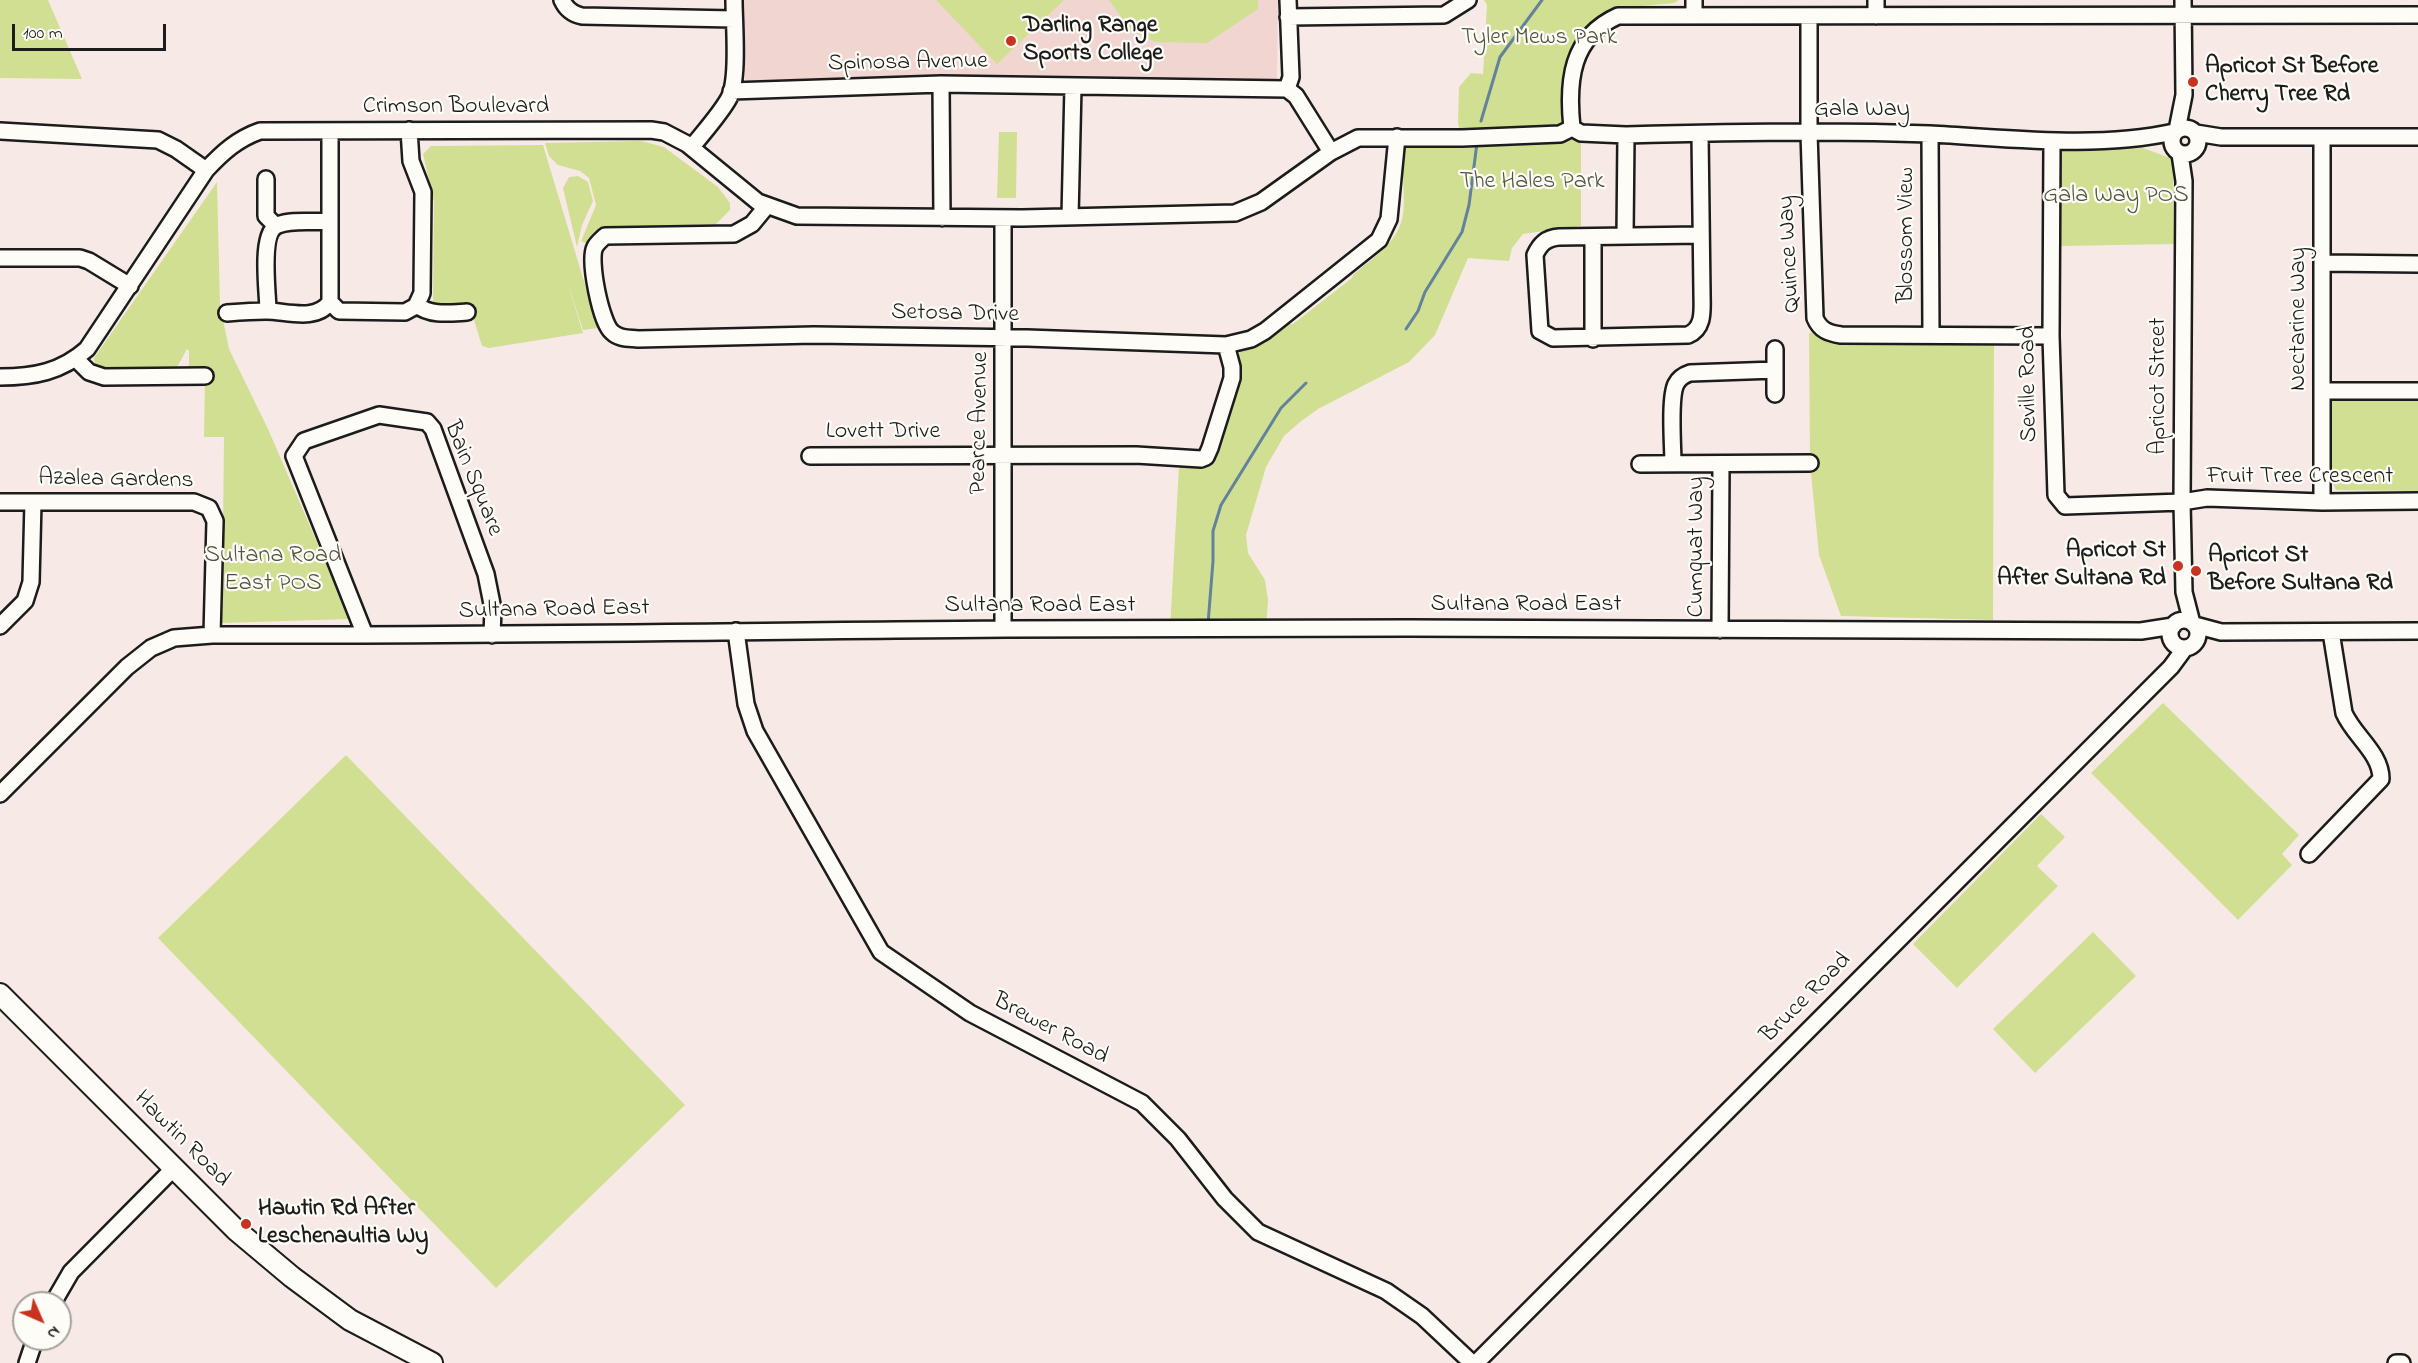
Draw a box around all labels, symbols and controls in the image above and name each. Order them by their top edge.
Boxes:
scale bar [15,12,170,50]
place label: Darling Range Sports College [1023,13,1163,69]
text: 100 m [23,21,63,47]
park label: Tyler Mews Park [1461,25,1617,53]
marker: Darling Range Sports College [1004,34,1018,48]
street label: Spinosa Avenue [828,48,988,80]
place label: Apricot St Before Cherry Tree Rd [2205,54,2379,110]
marker: Apricot St Before Cherry Tree Rd [2186,75,2200,89]
street label: Crimson Boulevard [363,94,549,122]
street label: Gala Way [1814,97,1910,125]
street label: Blossom View [1894,167,1922,303]
park label: The Hales Park [1459,169,1605,197]
park label: Gala Way POS [2043,183,2189,211]
street label: Quince Way [1774,195,1808,313]
street label: Nectarine Way [2286,247,2314,391]
street label: Setosa Drive [891,299,1019,331]
street label: Apricot Street [2146,317,2174,455]
street label: Seville Road [2015,325,2045,443]
street label: Pearce Avenue [965,351,997,495]
street label: Bain Square [436,417,508,541]
street label: Lovett Drive [826,419,940,447]
street label: Fruit Tree Crescent [2207,464,2393,492]
street label: Azalea Gardens [38,465,194,497]
street label: Cumquat Way [1684,476,1712,618]
place label: Apricot St After Sultana Rd [1997,538,2166,594]
park label: Sultana Road East POS [204,543,342,599]
place label: Apricot St Before Sultana Rd [2208,543,2393,599]
marker: Apricot St After Sultana Rd [2171,559,2185,573]
marker: Apricot St Before Sultana Rd [2189,564,2203,578]
street label: Sultana Road East [1431,592,1621,620]
street label: Sultana Road East [945,593,1135,621]
street label: Sultana Road East [458,595,650,627]
street label: Bruce Road [1756,948,1858,1050]
street label: Brewer Road [987,988,1113,1072]
street label: Hawtin Road [127,1086,235,1194]
place label: Hawtin Rd After Leschenaultia Wy [258,1196,428,1252]
marker: Hawtin Rd After Leschenaultia Wy [239,1217,253,1231]
north arrow [12,1291,72,1351]
text: N [41,1320,66,1345]

